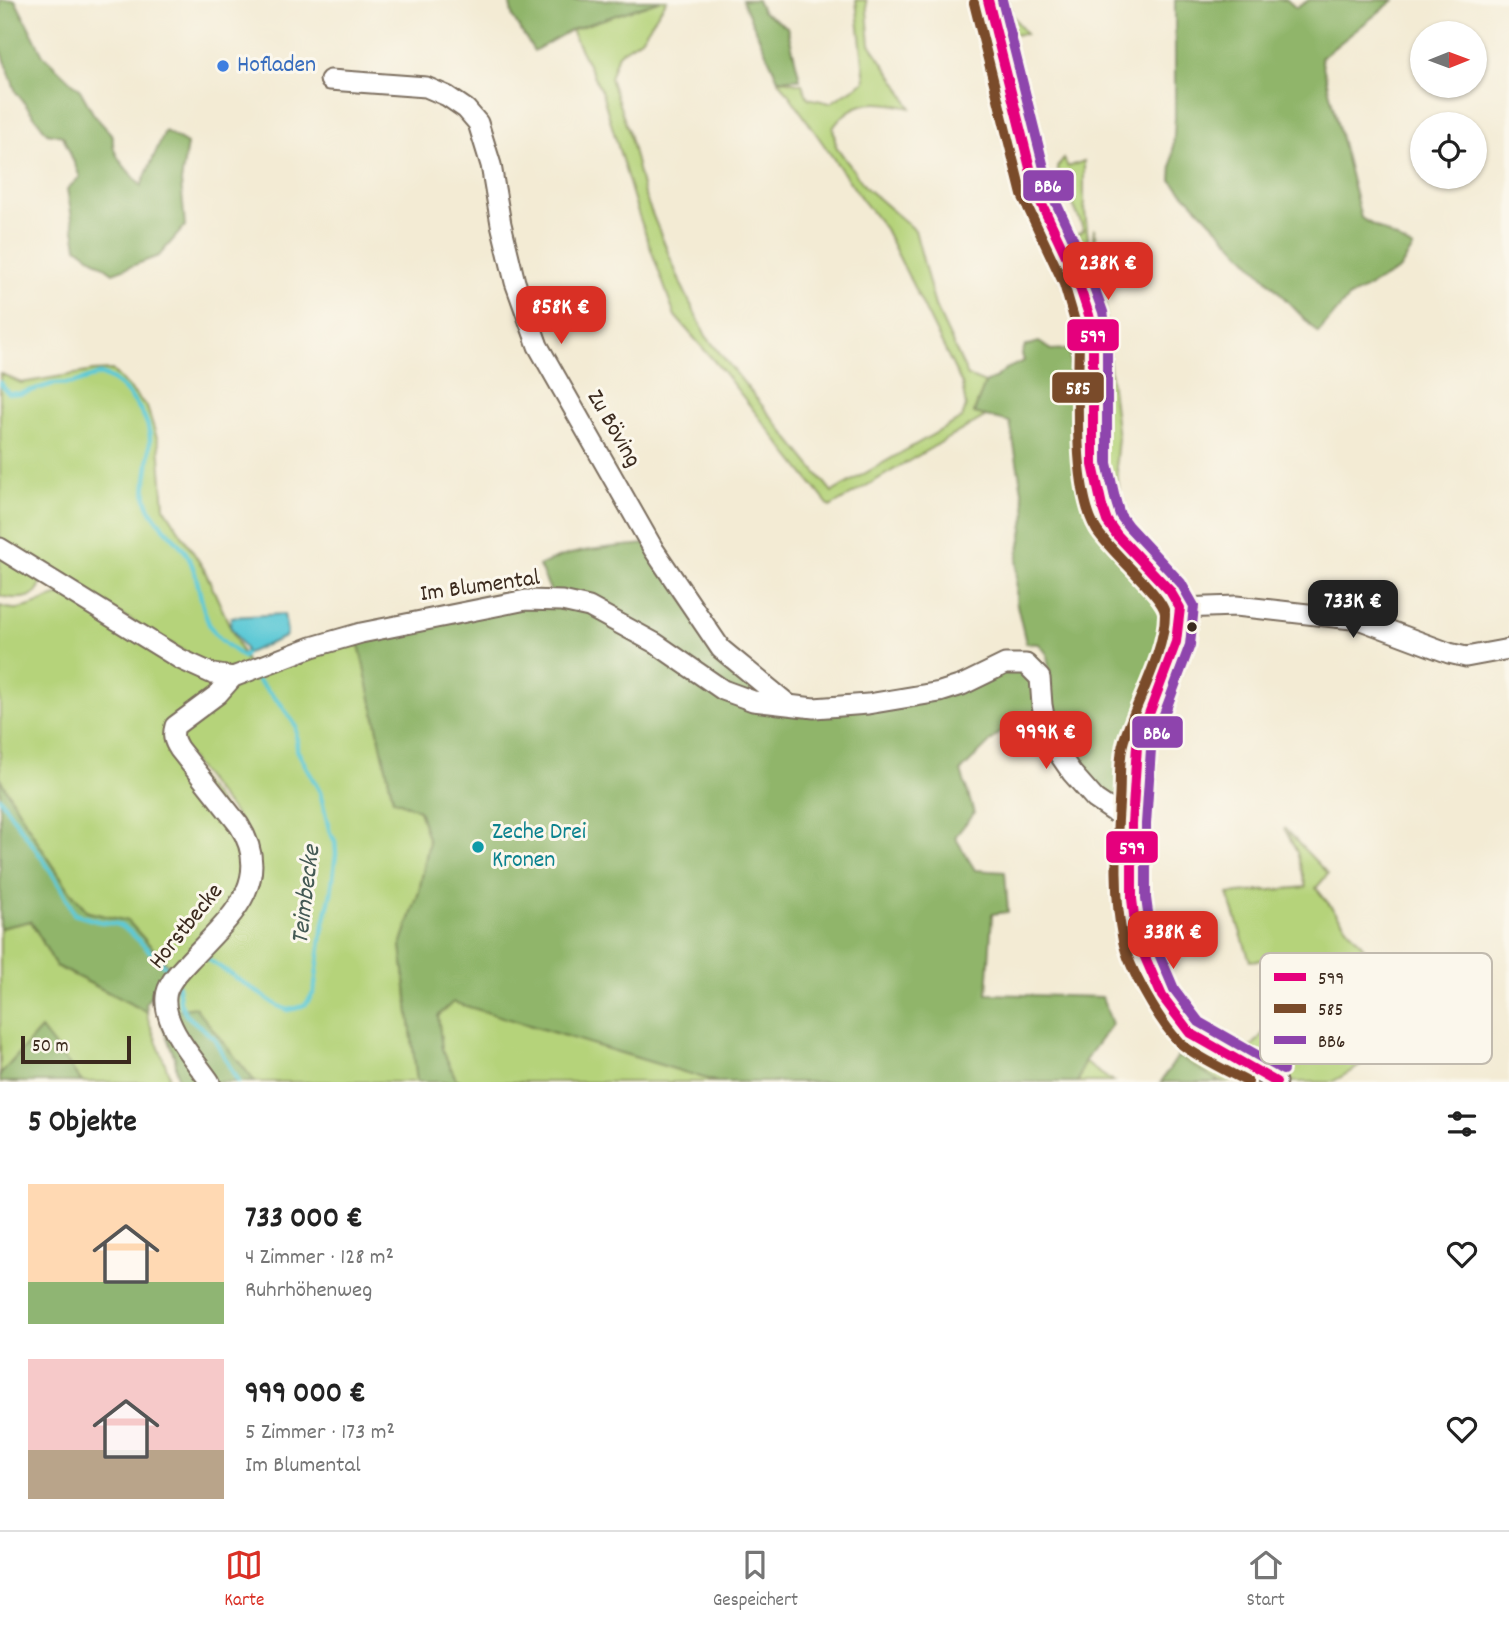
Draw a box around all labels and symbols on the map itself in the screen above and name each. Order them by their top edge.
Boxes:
north arrow [1410,21,1488,98]
place label: Hofladen [237,49,316,83]
marker: Hofladen [215,58,231,74]
line badge: BB6 [1022,169,1075,202]
text: BB6 [1034,175,1062,202]
pin: 238K € [1051,243,1165,302]
pin: 858K € [504,286,618,346]
line badge: 599 [1066,318,1120,352]
text: 599 [1080,325,1106,352]
line badge: 585 [1051,371,1105,404]
text: 585 [1065,377,1091,404]
street label: Zu Böving [577,384,649,474]
street label: Im Blumental [418,562,542,612]
pin: 733K € [1296,580,1410,640]
unlabelled marker [1185,620,1199,634]
pin: 999K € [989,712,1103,771]
line badge: BB6 [1131,715,1184,749]
text: BB6 [1143,722,1171,749]
place label: Zeche Drei Kronen [492,816,586,878]
line badge: 599 [1105,830,1159,864]
text: 599 [1119,837,1145,864]
marker: Zeche Drei Kronen [470,839,486,855]
water label: Teimbecke [283,842,332,947]
street label: Horstbecke [142,877,232,977]
pin: 338K € [1116,912,1230,971]
legend [1260,953,1492,1064]
text: 599 [1318,967,1344,994]
text: 585 [1318,998,1343,1025]
text: BB6 [1318,1030,1345,1057]
scale bar [21,1033,131,1065]

